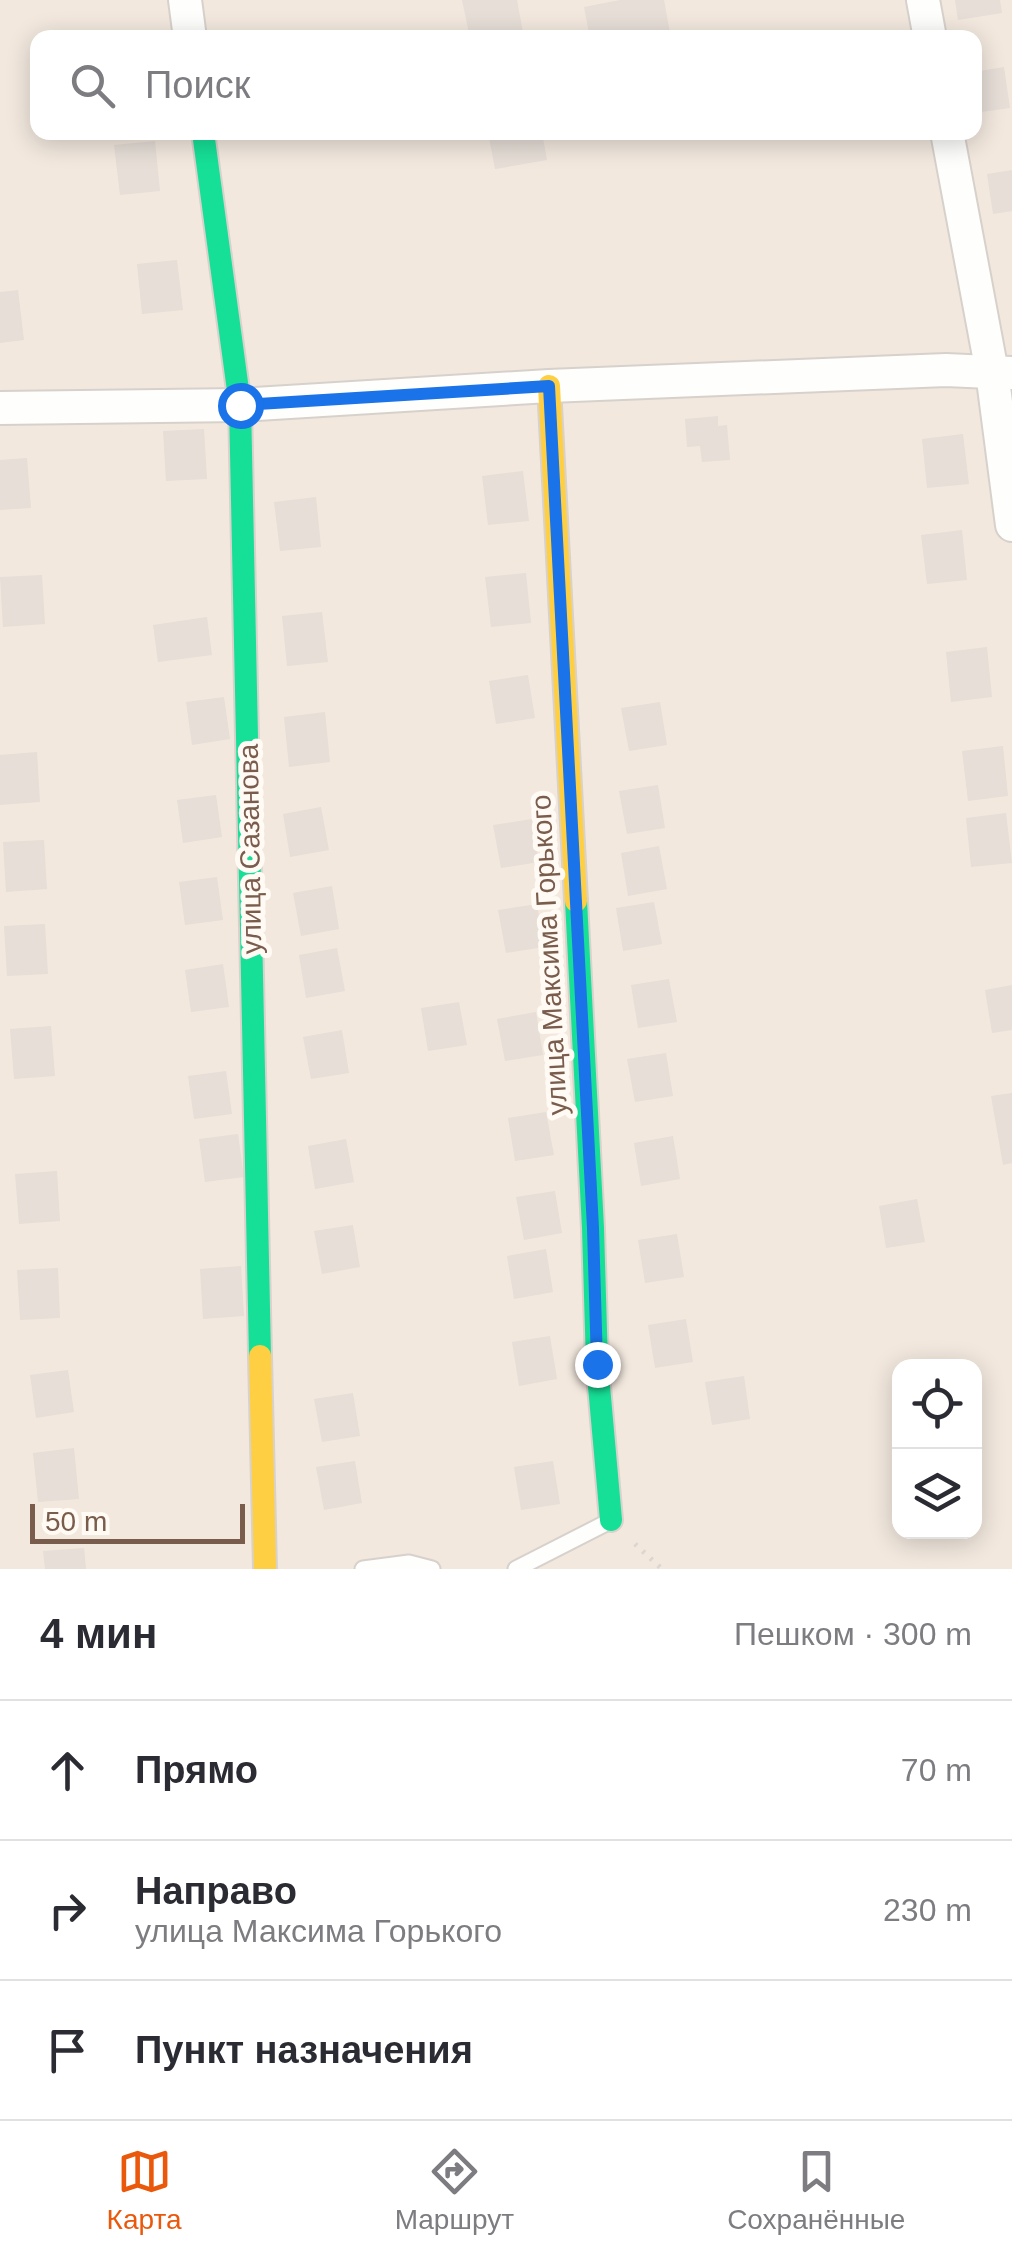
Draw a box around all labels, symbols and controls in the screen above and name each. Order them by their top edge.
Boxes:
search box [30,30,982,140]
icon: search [65,58,120,113]
text: Поиск [145,64,250,106]
route start [218,383,264,429]
street label: улица Сазанова [233,743,267,954]
street label: улица Максима Горького [525,794,573,1116]
route end [575,1342,621,1388]
map controls [892,1359,982,1539]
button: locate [892,1359,982,1449]
button: layers [892,1449,982,1539]
scale bar [30,1499,245,1544]
text: 50 m [45,1506,107,1537]
text: 4 мин [40,1610,157,1657]
text: Пешком · 300 m [734,1616,972,1652]
icon: ahead [40,1743,95,1798]
text: Прямо [135,1749,258,1791]
text: 70 m [901,1752,972,1788]
text: Направо [135,1870,297,1912]
icon: right [40,1883,95,1938]
text: 230 m [883,1892,972,1928]
text: улица Максима Горького [135,1913,502,1949]
icon: arrive [40,2023,95,2078]
text: Пункт назначения [135,2029,473,2071]
tab: Карта [107,2144,182,2236]
tab: Маршрут [395,2144,514,2236]
tab: Сохранённые [727,2144,905,2236]

